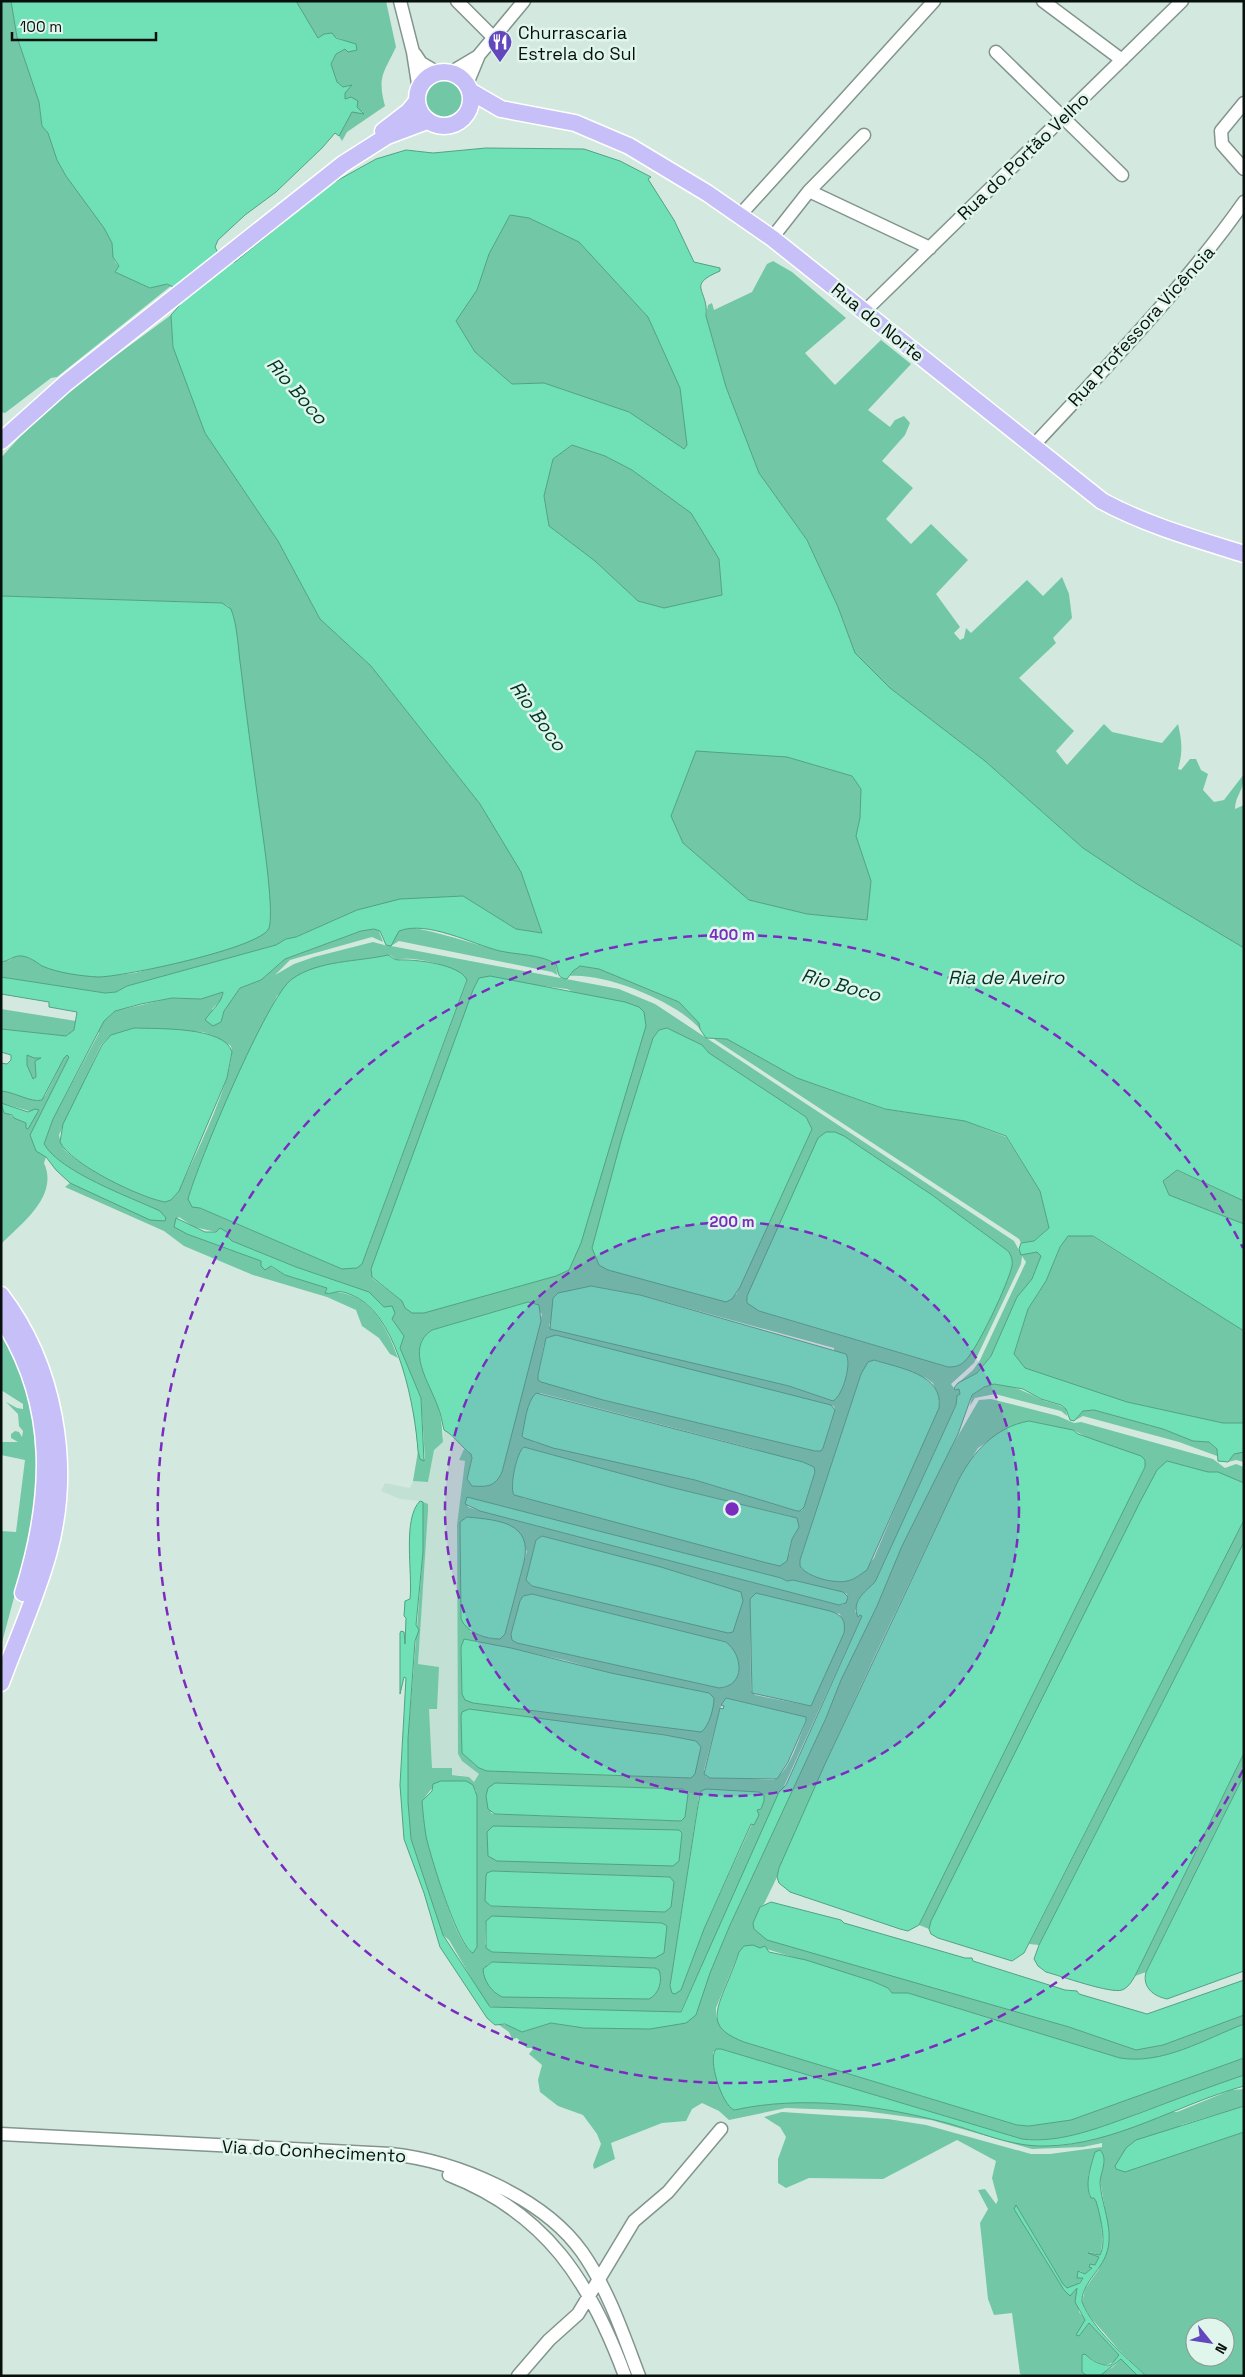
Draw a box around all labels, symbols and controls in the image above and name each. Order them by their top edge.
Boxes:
scale bar [12,10,156,42]
text: 100 m [20,17,62,36]
place label: Churrascaria Estrela do Sul [518,21,636,65]
restaurant icon: Churrascaria Estrela do Sul [487,29,513,63]
street label: Rua do Portão Velho [952,87,1094,225]
street label: Rua Professora Vicência [1063,241,1219,411]
street label: Rua do Norte [827,277,929,367]
water label: Rio Boco [261,352,334,431]
water label: Rio Boco [504,676,573,757]
text: 400 m [709,925,755,944]
water label: Rio Boco [799,962,884,1008]
water label: Ria de Aveiro [948,965,1066,990]
text: 200 m [710,1212,754,1231]
centre of rings [723,1500,741,1518]
street label: Via do Conhecimento [221,2135,407,2167]
north arrow [1185,2317,1235,2367]
text: N [1211,2340,1231,2357]

